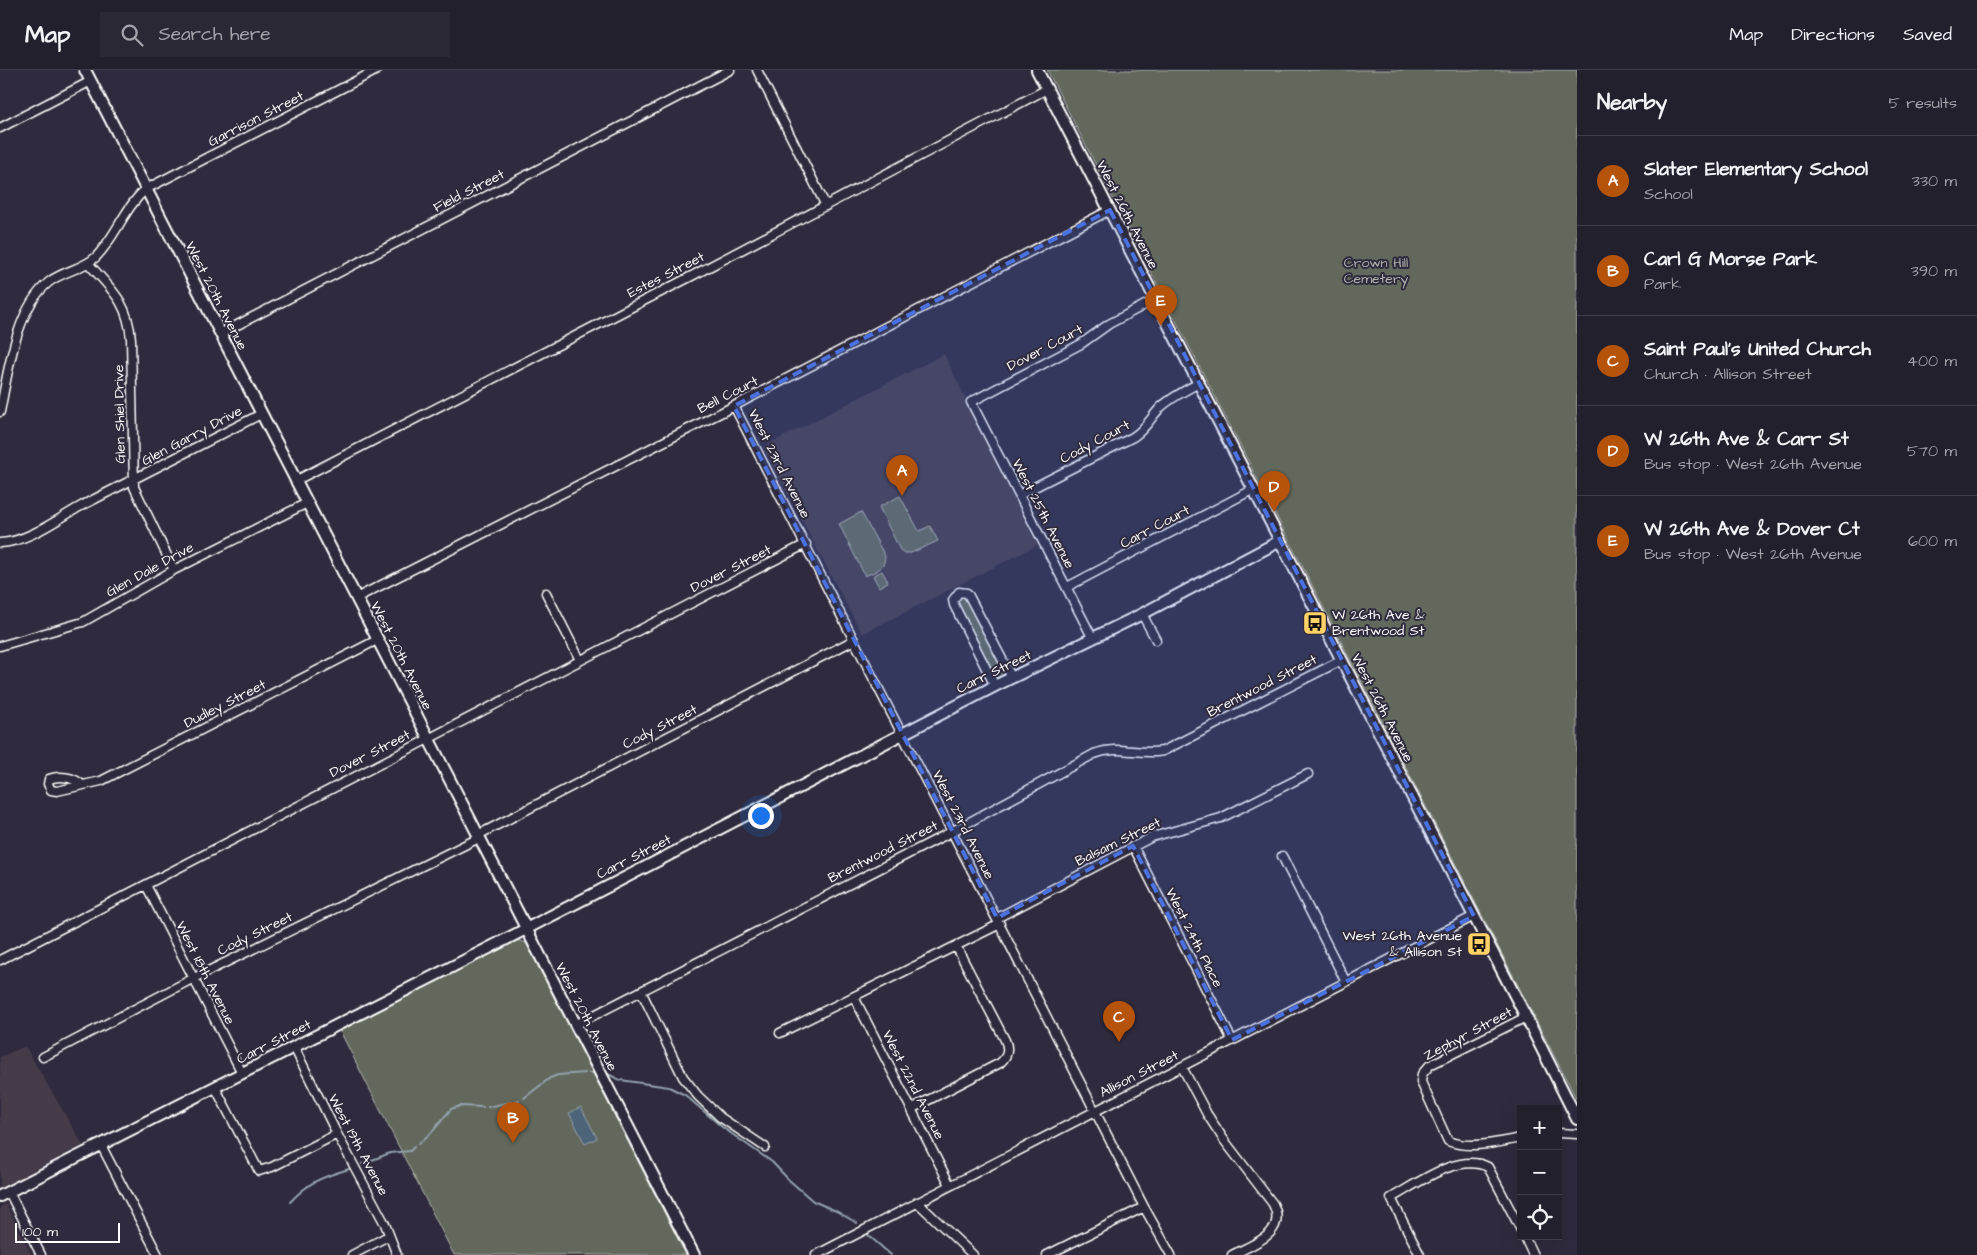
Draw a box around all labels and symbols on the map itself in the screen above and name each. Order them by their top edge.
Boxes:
street label: Garrison Street [205,86,308,152]
street label: West 26th Avenue [1091,157,1163,273]
street label: Field Street [430,164,508,218]
street label: West 20th Avenue [180,238,252,354]
street label: Estes Street [624,247,708,303]
park label: Crown Hill Cemetery [1344,253,1409,289]
pin: E [1145,285,1177,326]
street label: Dover Court [1003,319,1087,376]
street label: Glen Shiel Drive [109,364,131,464]
street label: Bell Court [694,371,762,419]
street label: Glen Garry Drive [138,401,246,471]
street label: West 23rd Avenue [743,406,815,522]
street label: Cody Court [1057,415,1134,469]
pin: A [886,455,918,496]
street label: West 25th Avenue [1007,456,1079,573]
pin: D [1258,471,1290,512]
street label: Carr Court [1117,500,1194,554]
street label: Glen Dale Drive [103,537,198,602]
street label: Dover Street [687,540,775,598]
street label: West 20th Avenue [365,598,437,714]
place label: W 26th Ave & Brentwood St [1332,605,1425,641]
bus stop icon: W 26th Ave & Brentwood St [1302,610,1328,636]
street label: Carr Street [953,645,1035,699]
street label: Brentwood Street [1204,649,1321,722]
street label: West 26th Avenue [1346,650,1418,766]
street label: Dudley Street [181,675,270,733]
street label: Cody Street [619,699,701,754]
street label: Dover Street [326,725,414,783]
street label: West 23rd Avenue [927,767,999,883]
your location [748,803,774,829]
street label: Balsam Street [1072,812,1165,871]
street label: Brentwood Street [825,815,942,888]
street label: Carr Street [593,829,675,884]
street label: West 24th Place [1160,885,1228,992]
street label: Cody Street [214,907,296,961]
street label: West 18th Avenue [170,918,240,1029]
place label: West 26th Avenue & Allison St [1342,926,1462,962]
bus stop icon: West 26th Avenue & Allison St [1466,931,1492,957]
street label: West 20th Avenue [550,959,622,1075]
pin: C [1103,1001,1135,1042]
street label: Zephyr Street [1420,1002,1516,1066]
street label: Carr Street [233,1014,315,1069]
street label: West 22nd Avenue [877,1027,949,1144]
street label: Allison Street [1096,1045,1182,1102]
street label: West 19th Avenue [323,1091,393,1200]
pin: B [497,1102,529,1143]
scale bar [15,1220,120,1243]

